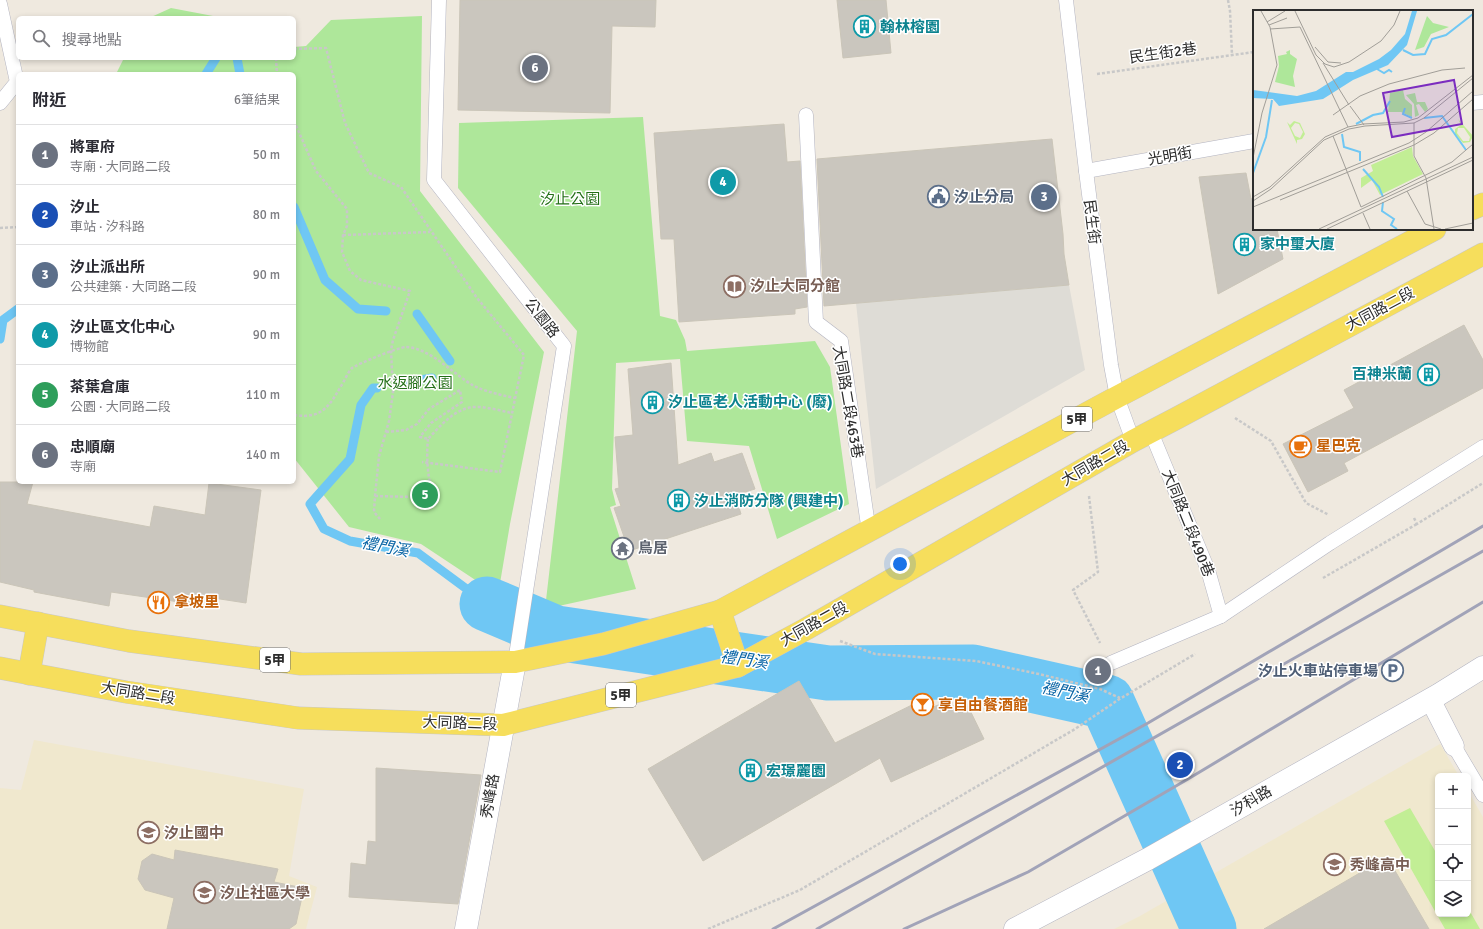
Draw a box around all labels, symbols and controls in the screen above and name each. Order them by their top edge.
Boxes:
inset map [1253,10,1473,230]
building icon: 翰林榕園 [851,14,877,40]
search box [16,16,296,60]
place label: 翰林榕園 [880,18,940,36]
icon: search [30,27,52,49]
text: 搜尋地點 [62,31,122,49]
street label: 民生街2巷 [1128,39,1198,67]
pin: 6 [522,53,548,83]
text: 附近 [32,90,66,111]
text: 6筆結果 [234,92,280,108]
text: 將軍府 [70,138,115,156]
street label: 光明街 [1146,143,1194,169]
text: 1 [41,147,49,163]
text: 50 m [253,147,280,163]
text: 寺廟 · 大同路二段 [70,159,171,175]
pin: 4 [710,167,736,197]
pin: 3 [1031,182,1057,212]
public building icon: 汐止分局 [925,184,951,210]
place label: 汐止分局 [954,188,1014,206]
park label: 汐止公園 [540,190,600,208]
text: 汐止 [70,198,100,216]
street label: 民生街 [1080,199,1104,245]
text: 2 [41,207,49,223]
text: 80 m [253,207,280,223]
text: 車站 · 汐科路 [70,219,145,235]
building icon: 家中璽大廈 [1232,231,1258,257]
place label: 家中璽大廈 [1260,235,1335,253]
text: 汐止派出所 [70,258,145,276]
text: 3 [41,267,49,283]
text: 90 m [253,267,280,283]
library icon: 汐止大同分館 [722,273,748,299]
place label: 汐止大同分館 [750,277,840,295]
text: 公共建築 · 大同路二段 [70,279,197,295]
street label: 大同路二段 [1343,283,1417,335]
street label: 公園路 [521,295,563,341]
text: 汐止區文化中心 [70,318,175,336]
text: 4 [41,327,49,343]
text: 90 m [253,327,280,343]
text: 博物館 [70,339,109,355]
street label: 大同路二段463巷 [829,344,867,460]
building icon: 百神米蘭 [1415,361,1441,387]
place label: 百神米蘭 [1352,365,1412,383]
park label: 水返腳公園 [377,374,453,392]
text: 茶葉倉庫 [70,378,130,396]
text: 5 [41,387,49,403]
text: 110 m [246,387,280,403]
building icon: 汐止區老人活動中心 (廢) [639,389,665,415]
place label: 汐止區老人活動中心 (廢) [668,393,833,411]
text: 公園 · 大同路二段 [70,399,171,415]
road number: 5甲 [1062,407,1092,431]
cafe icon: 星巴克 [1288,433,1314,459]
street label: 大同路二段 [1058,436,1132,490]
place label: 星巴克 [1316,437,1361,455]
text: 忠順廟 [70,438,115,456]
text: 6 [41,447,49,463]
text: 140 m [246,447,280,463]
text: 寺廟 [70,459,96,475]
street label: 大同路二段490巷 [1158,467,1218,579]
pin: 5 [412,480,438,510]
building icon: 汐止消防分隊 (興建中) [665,488,691,514]
place label: 汐止消防分隊 (興建中) [694,492,844,510]
water label: 禮門溪 [360,533,412,562]
temple icon: 鳥居 [610,535,636,561]
place label: 鳥居 [638,539,668,557]
your location [890,554,910,574]
restaurant icon: 拿坡里 [145,589,171,615]
place label: 拿坡里 [174,593,219,611]
street label: 大同路二段 [777,598,851,650]
water label: 禮門溪 [719,647,771,674]
road number: 5甲 [260,648,290,672]
pin: 1 [1085,656,1111,686]
parking icon: 汐止火車站停車場 [1380,658,1406,684]
place label: 汐止火車站停車場 [1258,662,1378,680]
water label: 禮門溪 [1039,677,1093,707]
street label: 大同路二段 [100,678,176,708]
road number: 5甲 [606,683,636,707]
bar icon: 享自由餐酒館 [909,692,935,718]
place label: 享自由餐酒館 [938,696,1028,714]
street label: 大同路二段 [422,713,498,733]
pin: 2 [1167,750,1193,780]
building icon: 宏璟麗園 [738,758,764,784]
place label: 宏璟麗園 [766,762,826,780]
street label: 秀峰路 [477,772,503,820]
map controls [1435,773,1471,917]
button: + [1435,773,1471,809]
street label: 汐科路 [1227,782,1275,820]
button: − [1435,809,1471,845]
school or university icon: 汐止國中 [135,820,161,846]
place label: 汐止國中 [164,824,224,842]
button: locate [1435,845,1471,881]
school or university icon: 秀峰高中 [1321,852,1347,878]
place label: 秀峰高中 [1350,856,1410,874]
school or university icon: 汐止社區大學 [191,880,217,906]
button: layers [1435,881,1471,917]
place label: 汐止社區大學 [220,884,310,902]

